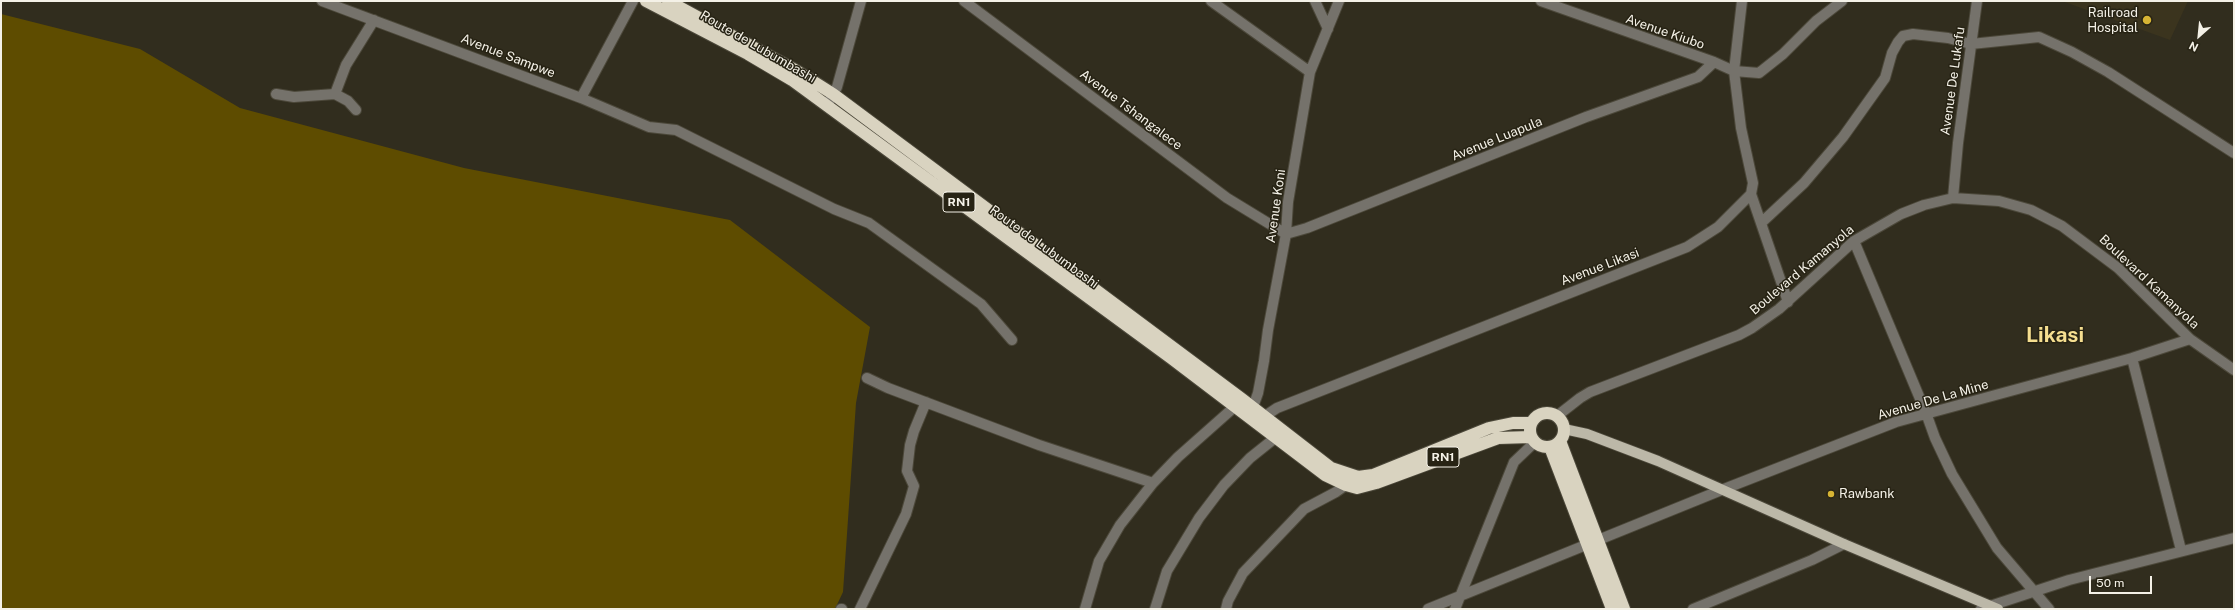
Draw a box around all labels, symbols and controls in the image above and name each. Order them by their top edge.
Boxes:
place label: Railroad Hospital [2087,5,2138,36]
street label: Route de Lubumbashi [697,7,819,87]
street label: Avenue Kiubo [1623,11,1707,53]
marker: Railroad Hospital [2141,14,2153,26]
north arrow [2179,16,2219,56]
street label: Avenue De Lukafu [1938,26,1968,136]
street label: Avenue Sampwe [459,31,557,81]
text: N [2187,39,2200,54]
street label: Avenue Tshangalece [1077,66,1185,154]
street label: Avenue Luapula [1449,114,1545,164]
street label: Avenue Koni [1263,168,1289,244]
road number: RN1 [943,192,975,212]
street label: Route de Lubumbashi [986,202,1102,292]
street label: Boulevard Kamanyola [1747,222,1857,318]
street label: Boulevard Kamanyola [2096,232,2202,332]
street label: Avenue Likasi [1559,245,1641,289]
district label: Likasi [2026,323,2084,349]
street label: Avenue De La Mine [1876,377,1990,423]
road number: RN1 [1427,447,1459,467]
place label: Rawbank [1839,486,1894,502]
marker: Rawbank [1826,489,1836,499]
scale bar [2091,568,2154,594]
text: 50 m [2096,576,2124,590]

